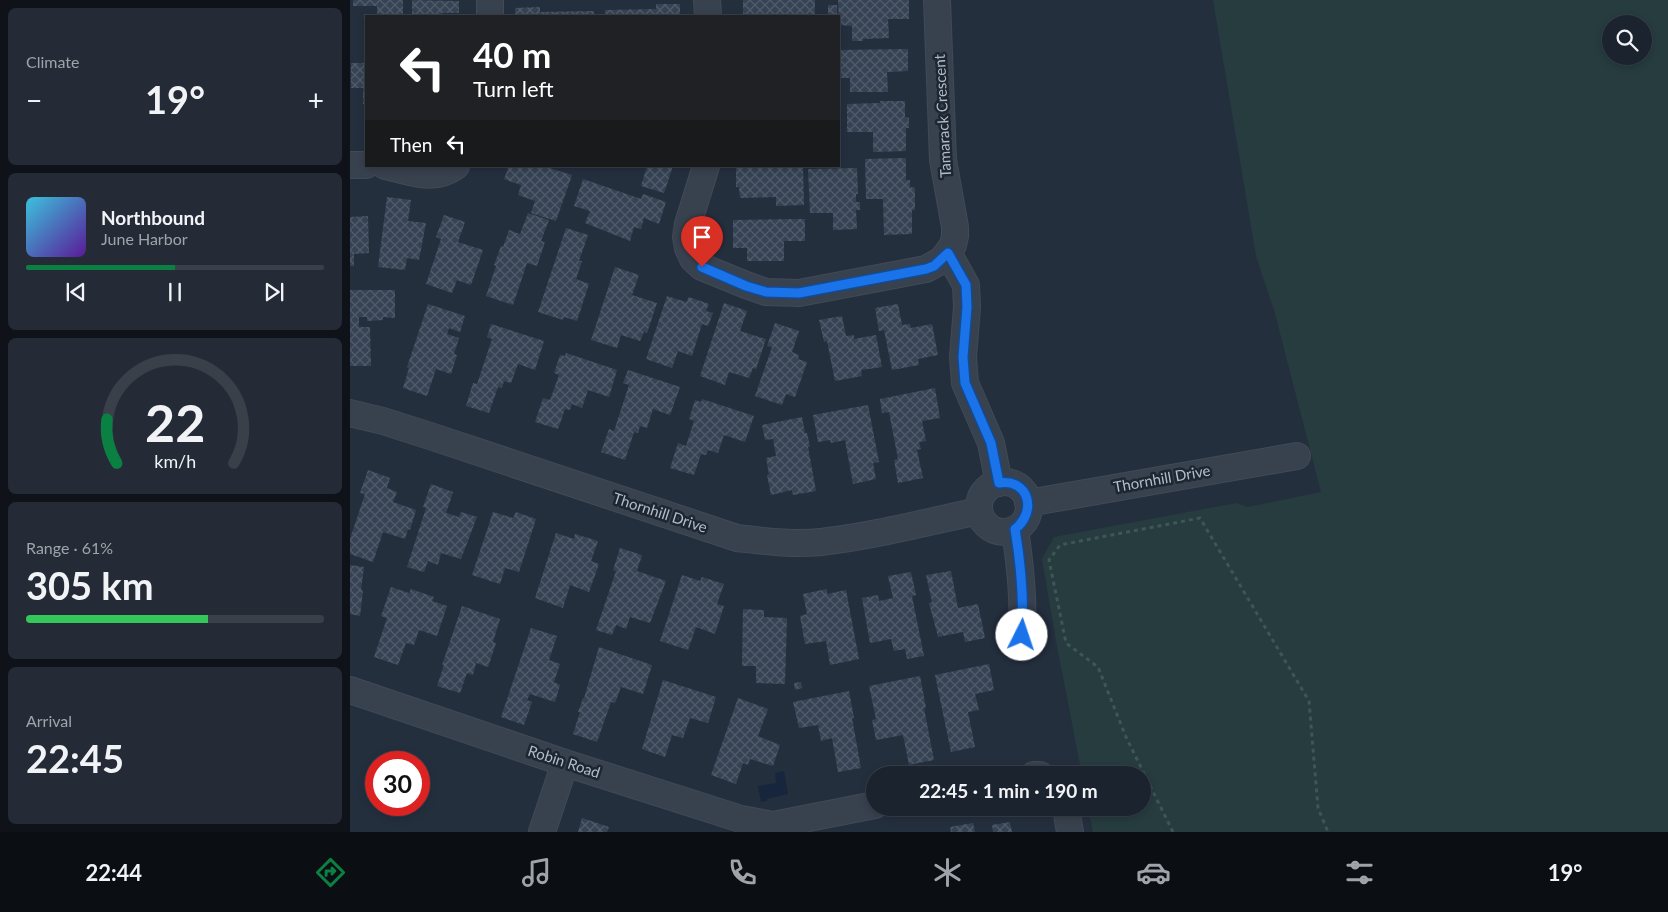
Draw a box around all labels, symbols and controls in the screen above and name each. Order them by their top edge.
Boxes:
map controls [1602,15,1652,65]
button: search [1602,15,1652,65]
text: 40 m [473,33,551,75]
icon: left [390,35,455,100]
text: Climate [26,52,79,71]
street label: Tamarack Crescent [930,53,954,178]
text: Turn left [473,75,554,102]
text: 19° [145,76,205,122]
text: − [26,83,42,117]
text: + [308,83,324,117]
icon: left [442,130,470,158]
text: Then [390,133,432,156]
text: Northbound [101,206,205,229]
pin [681,216,723,267]
icon: arrive [688,223,716,251]
text: June Harbor [101,229,188,248]
icon: previous [62,278,90,306]
icon: pause [161,278,189,306]
icon: next [260,278,288,306]
text: 22 [145,391,205,453]
text: km/h [154,450,196,472]
street label: Thornhill Drive [1112,461,1212,495]
street label: Thornhill Drive [611,488,710,536]
text: Range · 61% [26,538,113,557]
text: 305 km [26,562,154,608]
position arrow [995,608,1047,660]
text: Arrival [26,711,72,730]
text: 22:45 [26,735,124,781]
street label: Robin Road [526,741,603,781]
speed limit sign: 30 [365,751,430,816]
text: 22:45 · 1 min · 190 m [919,779,1098,802]
icon: directions [313,855,348,890]
icon: music [519,855,554,890]
icon: phone [725,855,760,890]
icon: climate [930,855,965,890]
icon: car [1136,855,1171,890]
icon: filters [1342,855,1377,890]
text: 22:44 [85,859,142,886]
text: 19° [1548,859,1582,886]

